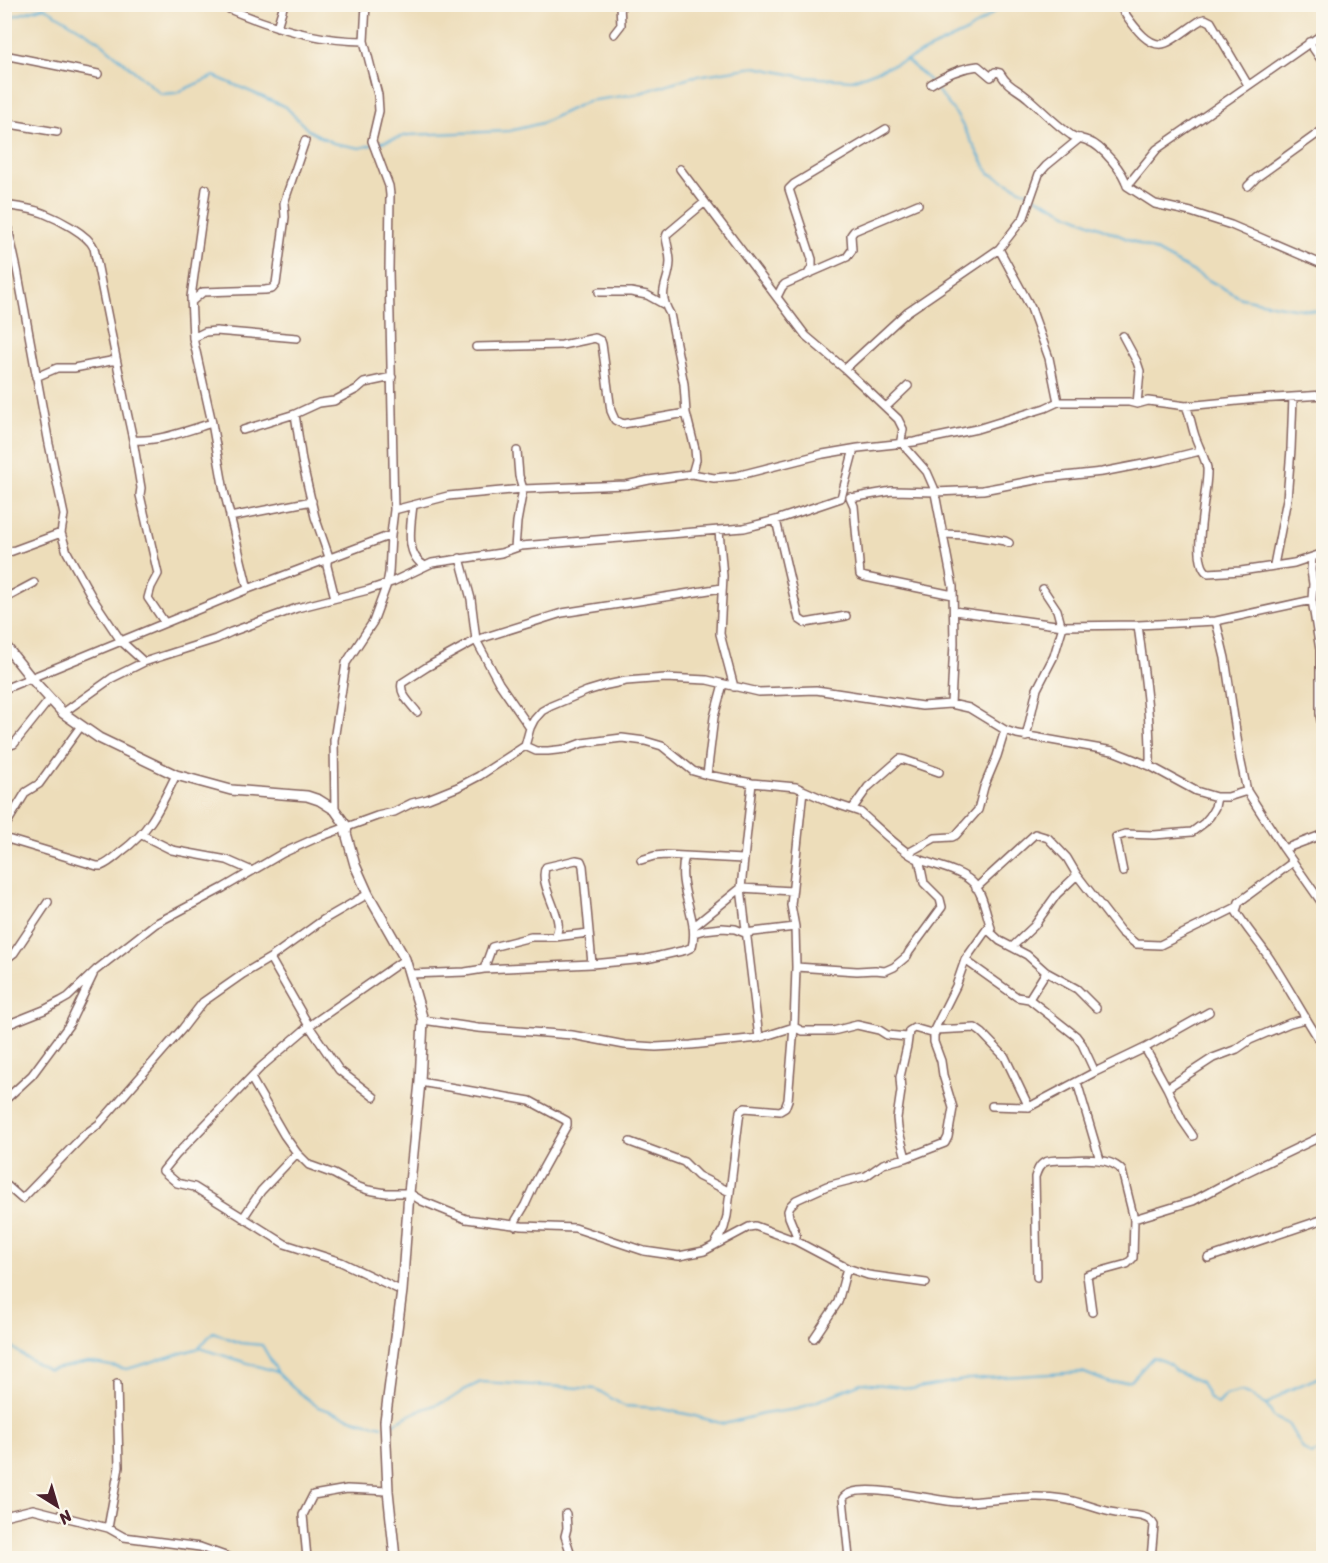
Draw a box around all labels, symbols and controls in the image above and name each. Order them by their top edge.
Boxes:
north arrow [27,1476,87,1536]
text: N [52,1502,80,1533]

